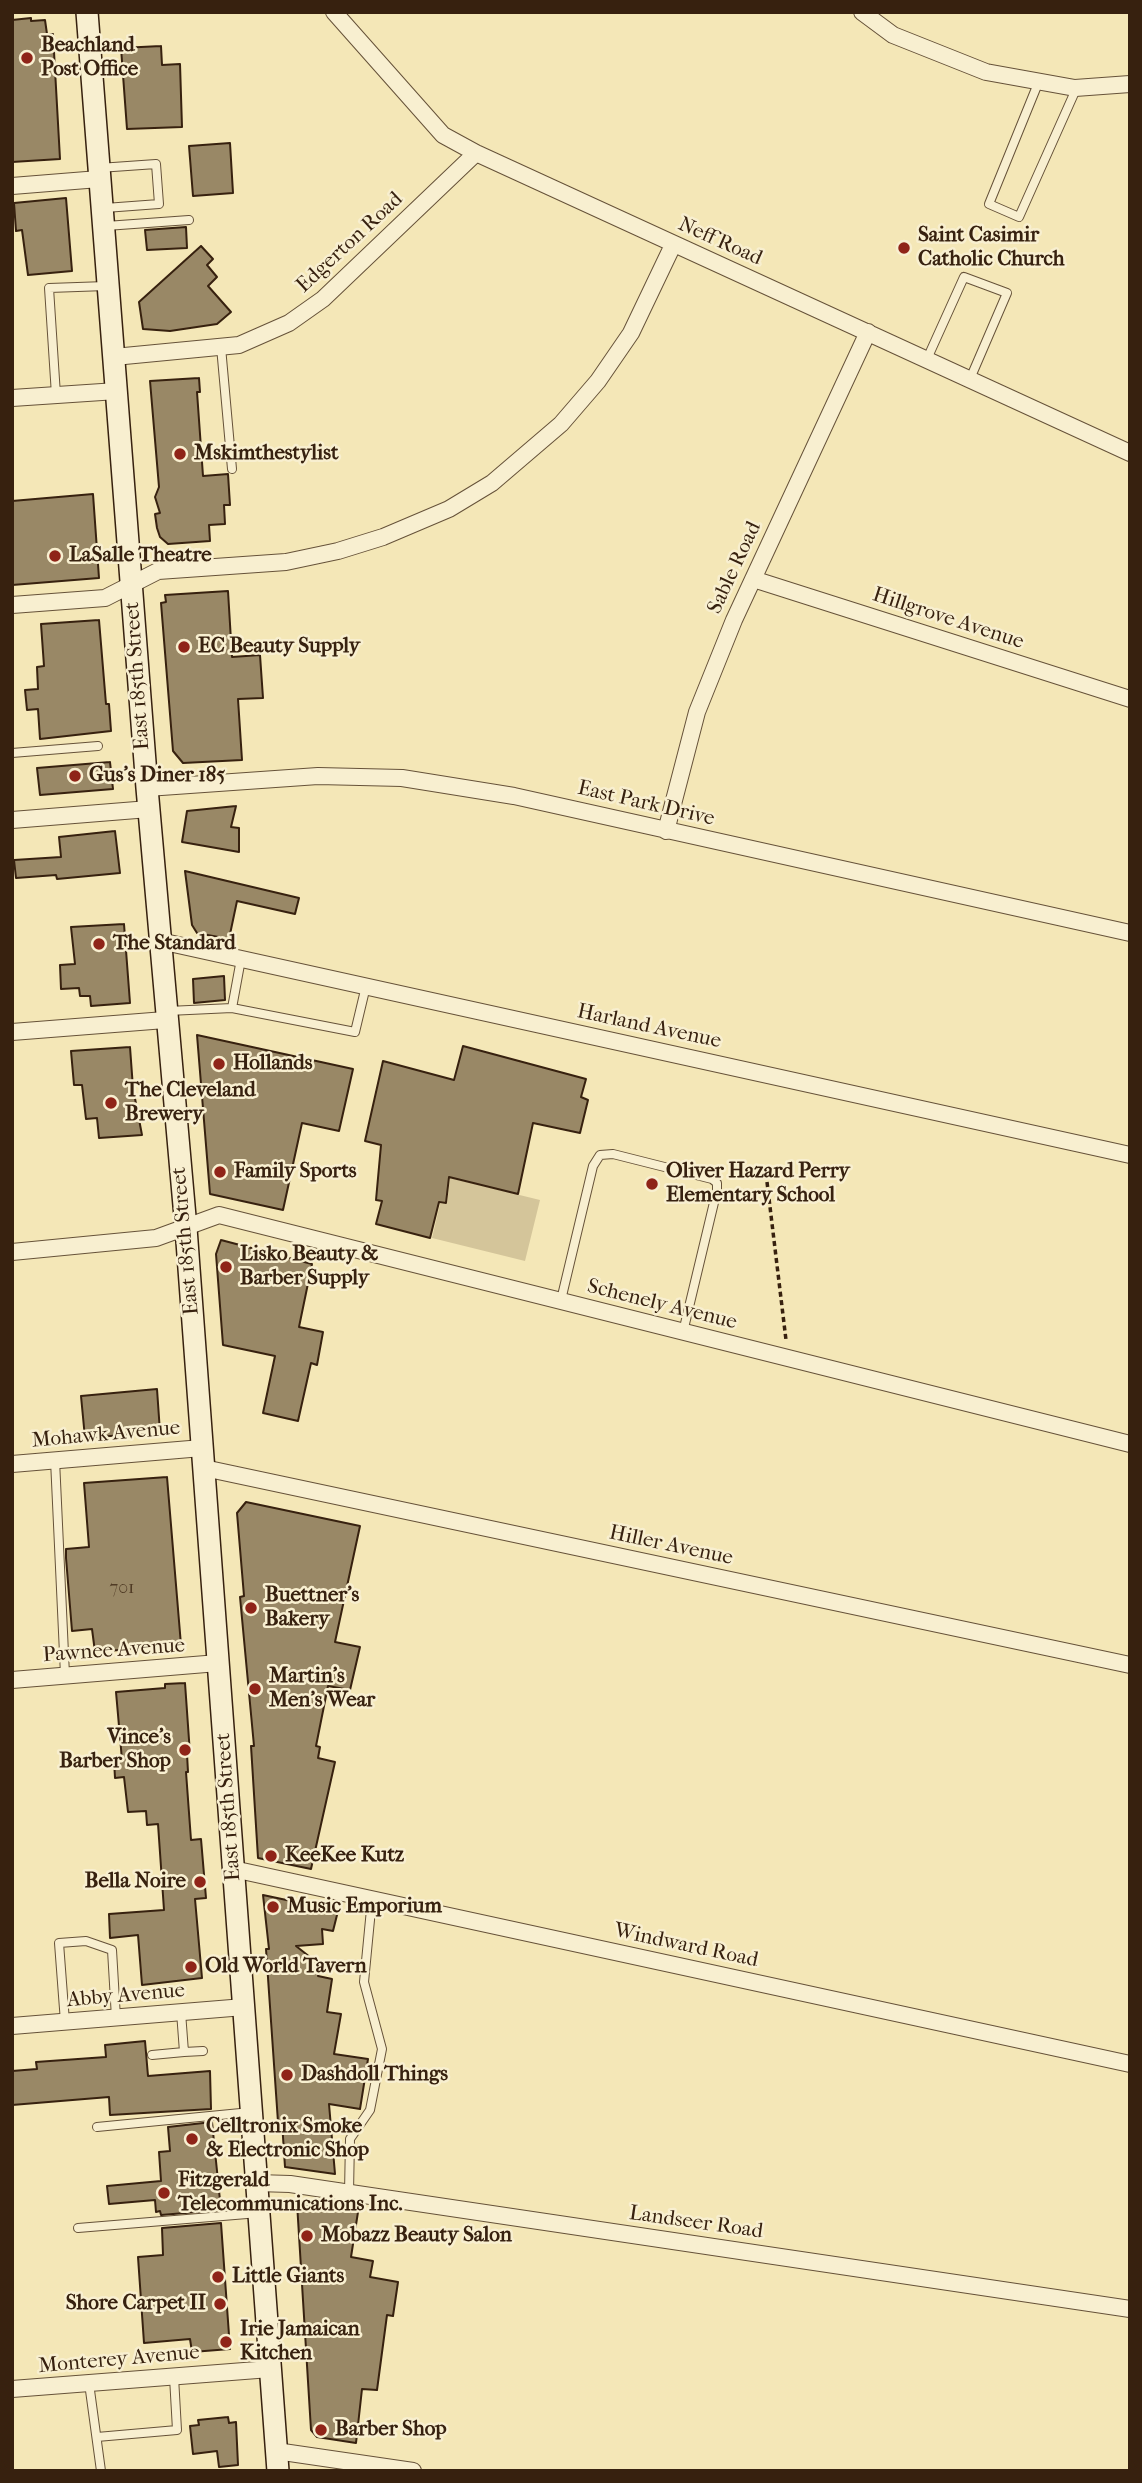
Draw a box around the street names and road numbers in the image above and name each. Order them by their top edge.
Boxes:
street label: Edgerton Road [292,187,408,299]
street label: Neff Road [674,212,766,272]
street label: Sable Road [703,518,767,618]
street label: Hillgrove Avenue [869,583,1027,655]
street label: East 185th Street [120,601,156,751]
street label: East Park Drive [575,776,717,832]
street label: Harland Avenue [575,999,723,1055]
street label: East 185th Street [167,1166,205,1316]
street label: Schenely Avenue [585,1274,739,1336]
street label: Mohawk Avenue [31,1416,181,1454]
street label: Hiller Avenue [607,1521,735,1571]
street label: Pawnee Avenue [42,1633,186,1669]
street label: East 185th Street [211,1732,247,1882]
street label: Windward Road [612,1918,760,1974]
street label: Abby Avenue [66,1978,186,2014]
street label: Landseer Road [628,2201,764,2245]
street label: Monterey Avenue [37,2340,201,2380]

